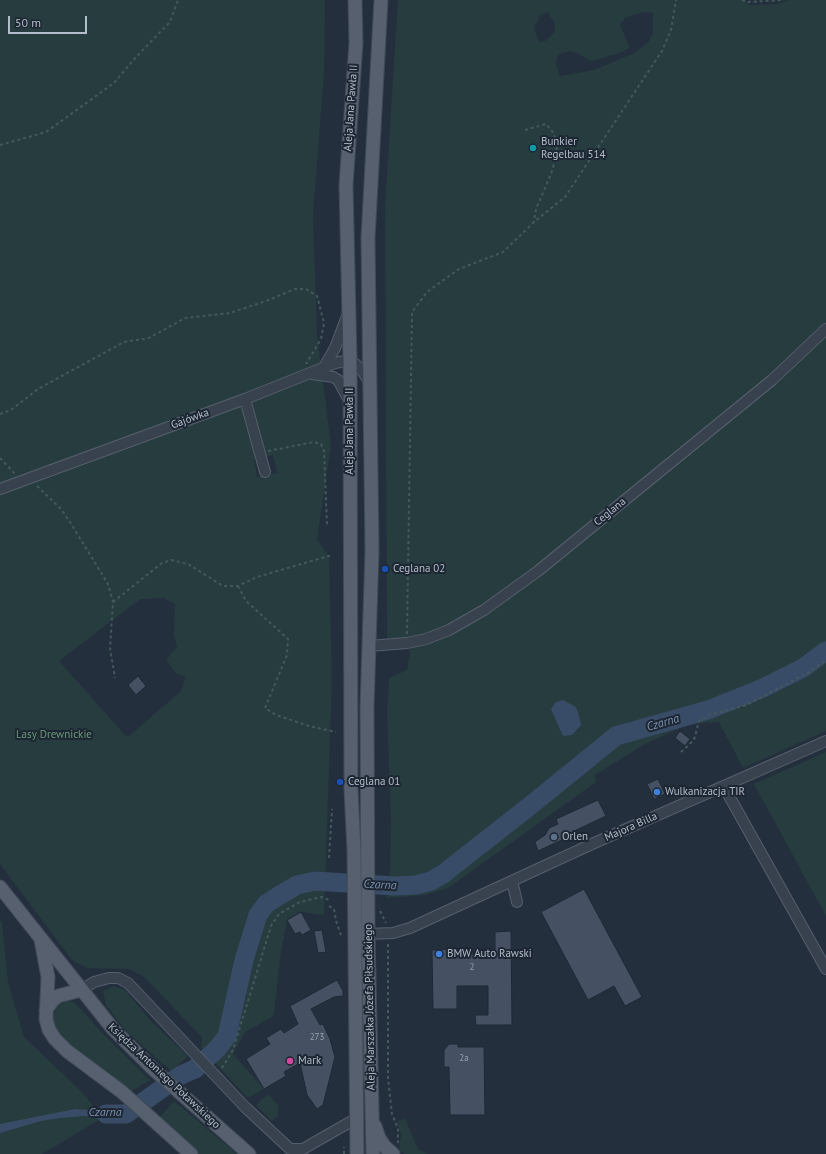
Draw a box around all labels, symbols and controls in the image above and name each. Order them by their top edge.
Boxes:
scale bar [10,8,89,34]
text: 50 m [15,15,41,30]
street label: Aleja Jana Pawła II [341,64,361,152]
place label: Bunkier Regelbau 514 [541,135,605,161]
marker: Bunkier Regelbau 514 [528,143,538,153]
street label: Aleja Jana Pawła II [343,388,357,474]
street label: Gajówka [169,406,211,432]
street label: Ceglana [591,495,629,529]
place label: Ceglana 02 [393,562,445,576]
marker: Ceglana 02 [380,564,390,574]
water label: Czarna [645,712,681,734]
park label: Lasy Drewnickie [16,728,92,742]
place label: Ceglana 01 [348,775,400,789]
marker: Ceglana 01 [335,777,345,787]
place label: Wulkanizacja TIR [665,785,745,799]
marker: Wulkanizacja TIR [652,787,662,797]
street label: Majora Billa [603,810,659,844]
place label: Orlen [562,830,588,844]
marker: Orlen [549,832,559,842]
water label: Czarna [363,877,397,893]
street label: Aleja Marszałka Józefa Piłsudskiego [362,924,378,1090]
place label: BMW Auto Rawski [447,947,532,961]
marker: BMW Auto Rawski [434,949,444,959]
house number: 2 [470,962,474,972]
street label: Księdza Antoniego Poławskiego [105,1021,223,1131]
house number: 273 [310,1032,324,1042]
house number: 2a [459,1053,469,1063]
place label: Mark [298,1054,321,1068]
marker: Mark [285,1056,295,1066]
water label: Czarna [88,1106,122,1120]

